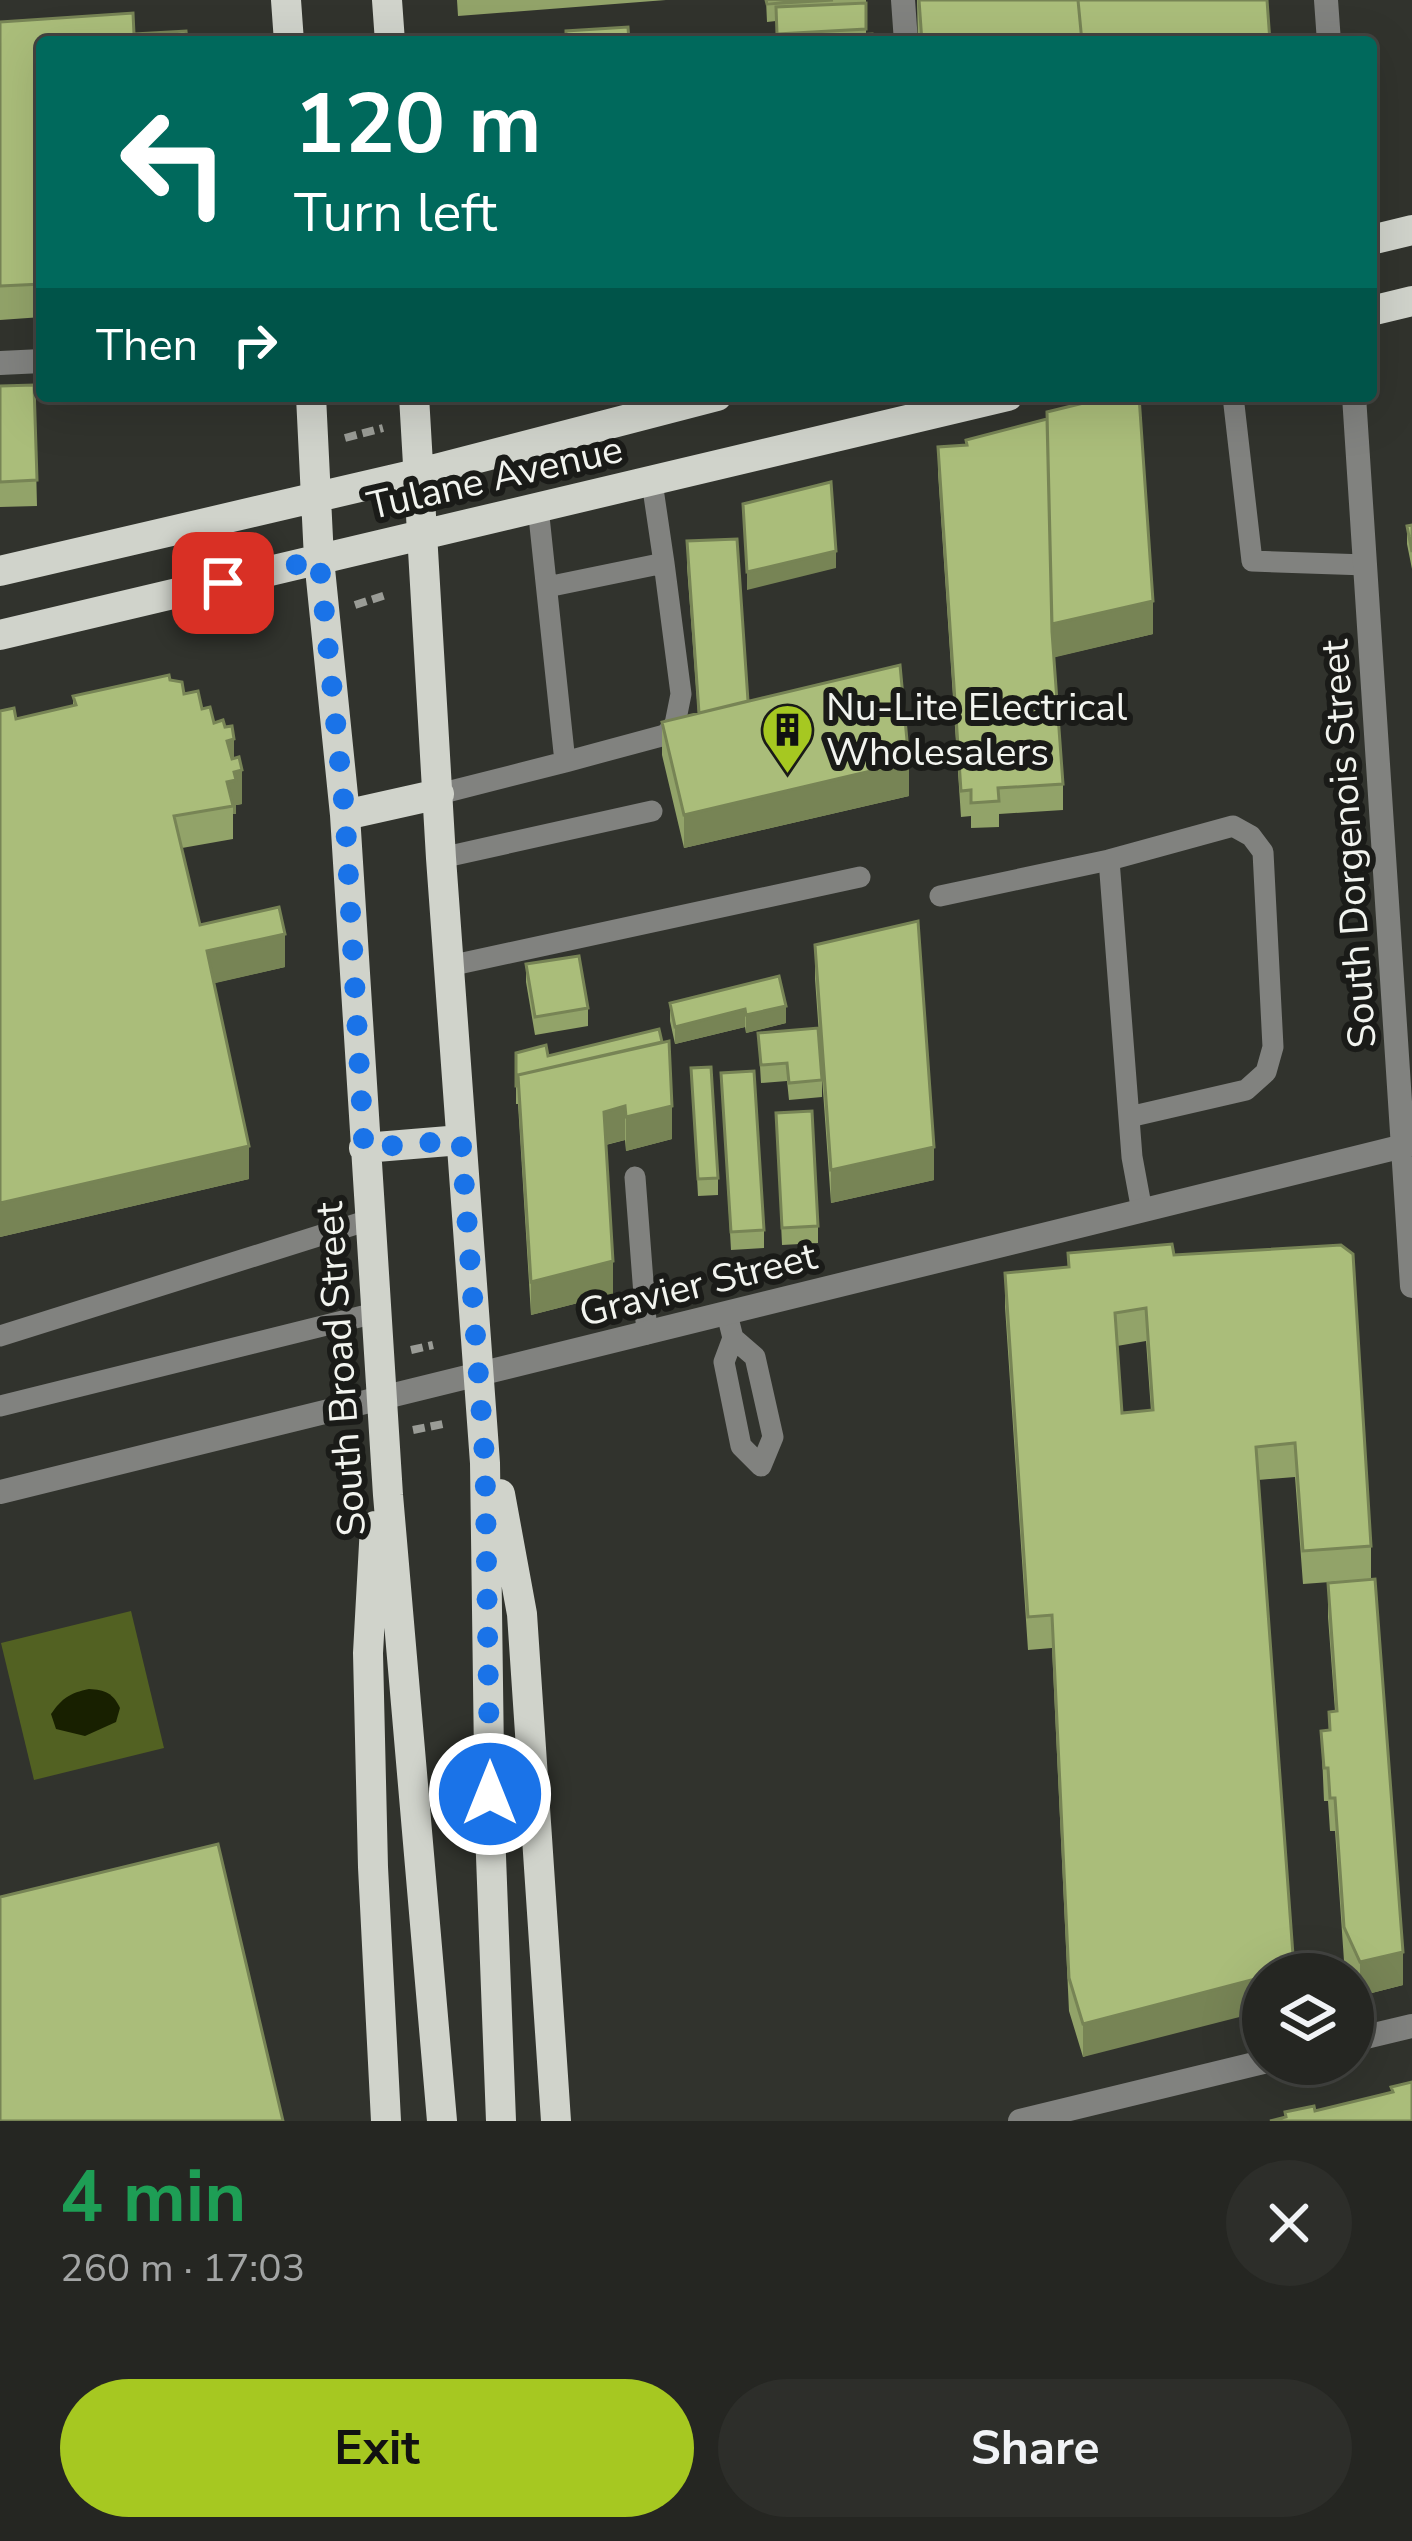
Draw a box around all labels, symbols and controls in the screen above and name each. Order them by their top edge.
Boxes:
text: 120 m [294,67,542,182]
icon: left [96,84,252,240]
text: Turn left [294,176,497,250]
icon: right [222,312,288,378]
text: Then [96,315,198,376]
street label: Tulane Avenue [362,423,628,533]
pin [172,532,274,634]
icon: arrive [190,550,256,616]
street label: South Dorgenois Street [1308,638,1390,1050]
place label: Nu-Lite Electrical Wholesalers [826,681,1128,779]
building icon: Nu-Lite Electrical Wholesalers [759,701,815,775]
street label: South Broad Street [303,1200,379,1538]
street label: Gravier Street [574,1230,823,1340]
position arrow [427,1731,553,1857]
map controls [1242,1953,1374,2085]
button: layers [1242,1953,1374,2085]
text: 4 min [60,2148,246,2246]
button: close [1226,2160,1352,2286]
text: 260 m · 17:03 [60,2242,305,2295]
button: Exit [60,2379,694,2517]
button: Share [718,2379,1352,2517]

